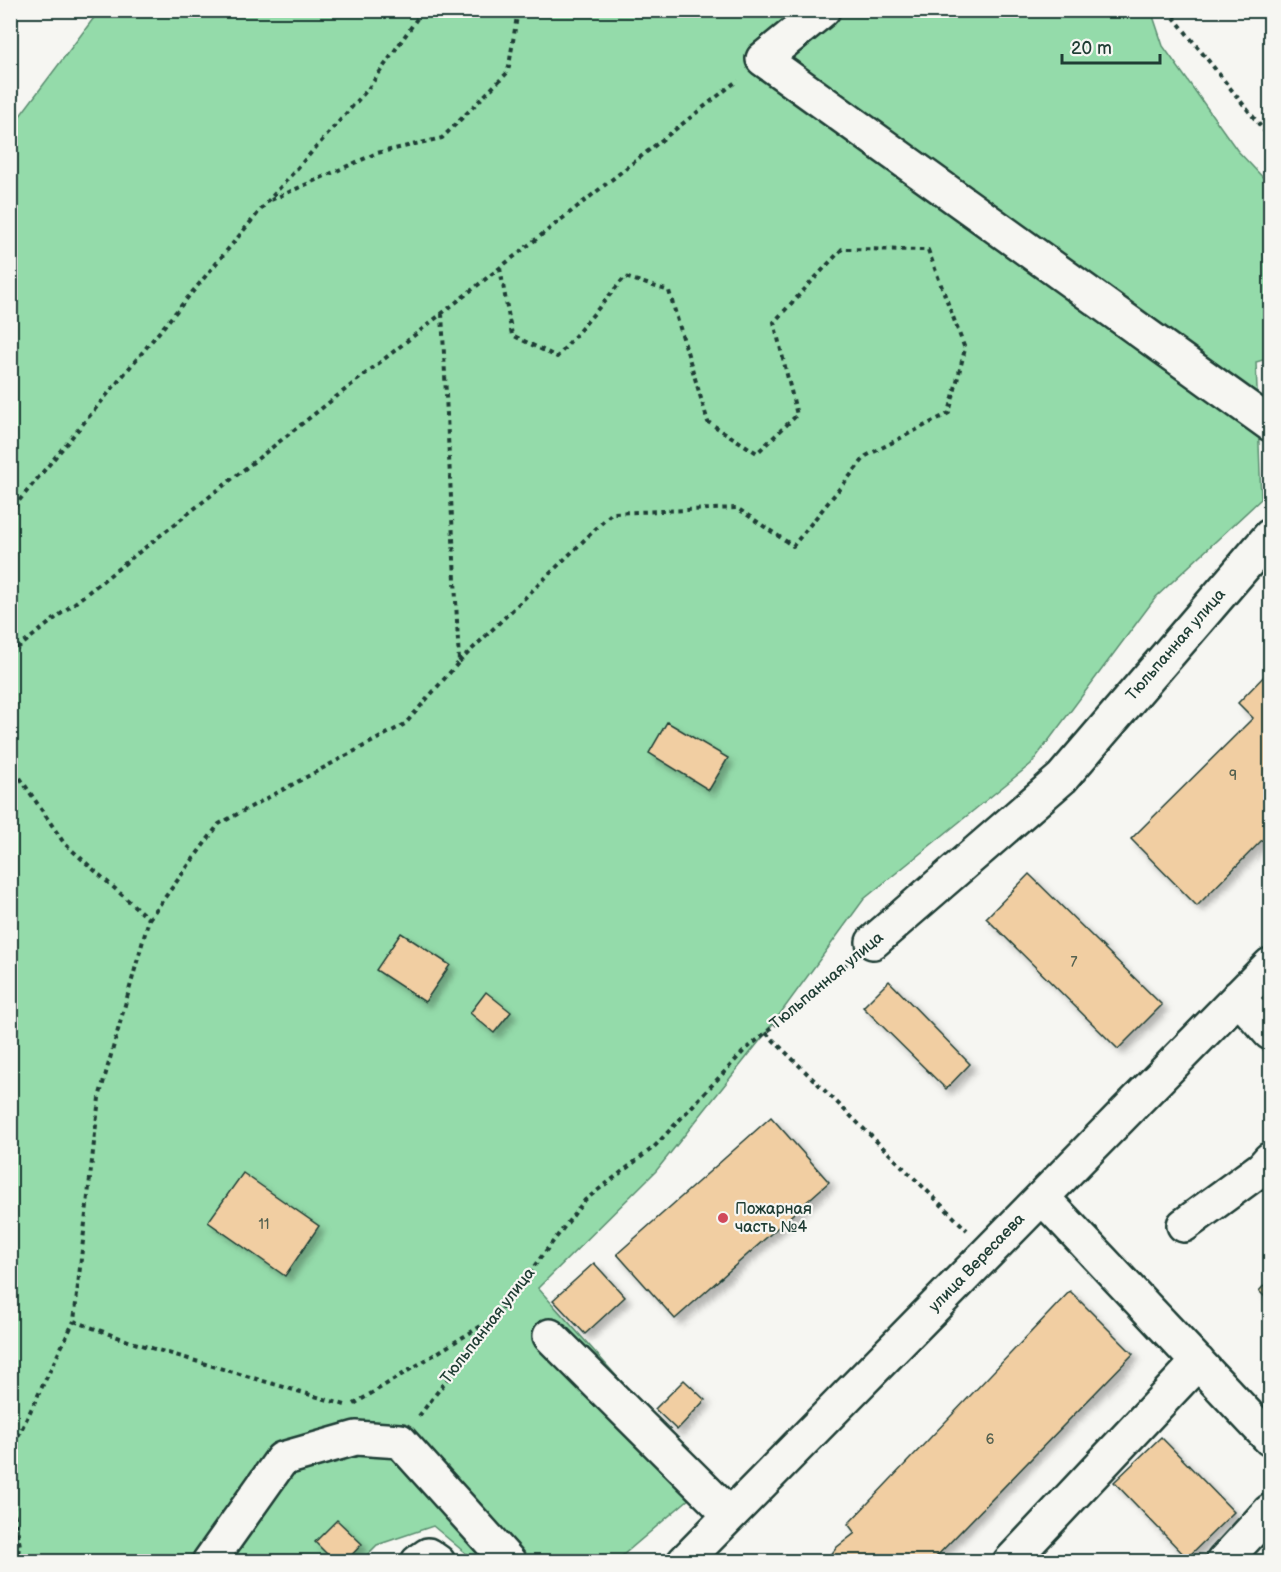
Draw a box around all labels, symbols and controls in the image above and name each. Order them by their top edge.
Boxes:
scale bar [1062,27,1160,65]
text: 20 m [1071,38,1112,59]
street label: Тюльпанная улица [1122,585,1230,705]
house number: 9 [1229,767,1237,784]
street label: Тюльпанная улица [767,928,888,1034]
house number: 7 [1071,954,1078,971]
place label: Пожарная часть №4 [735,1200,812,1237]
street label: улица Вересаева [925,1209,1029,1316]
marker: Пожарная часть №4 [716,1211,730,1225]
house number: 11 [259,1216,269,1233]
street label: Тюльпанная улица [437,1264,539,1388]
house number: 6 [986,1431,995,1448]

